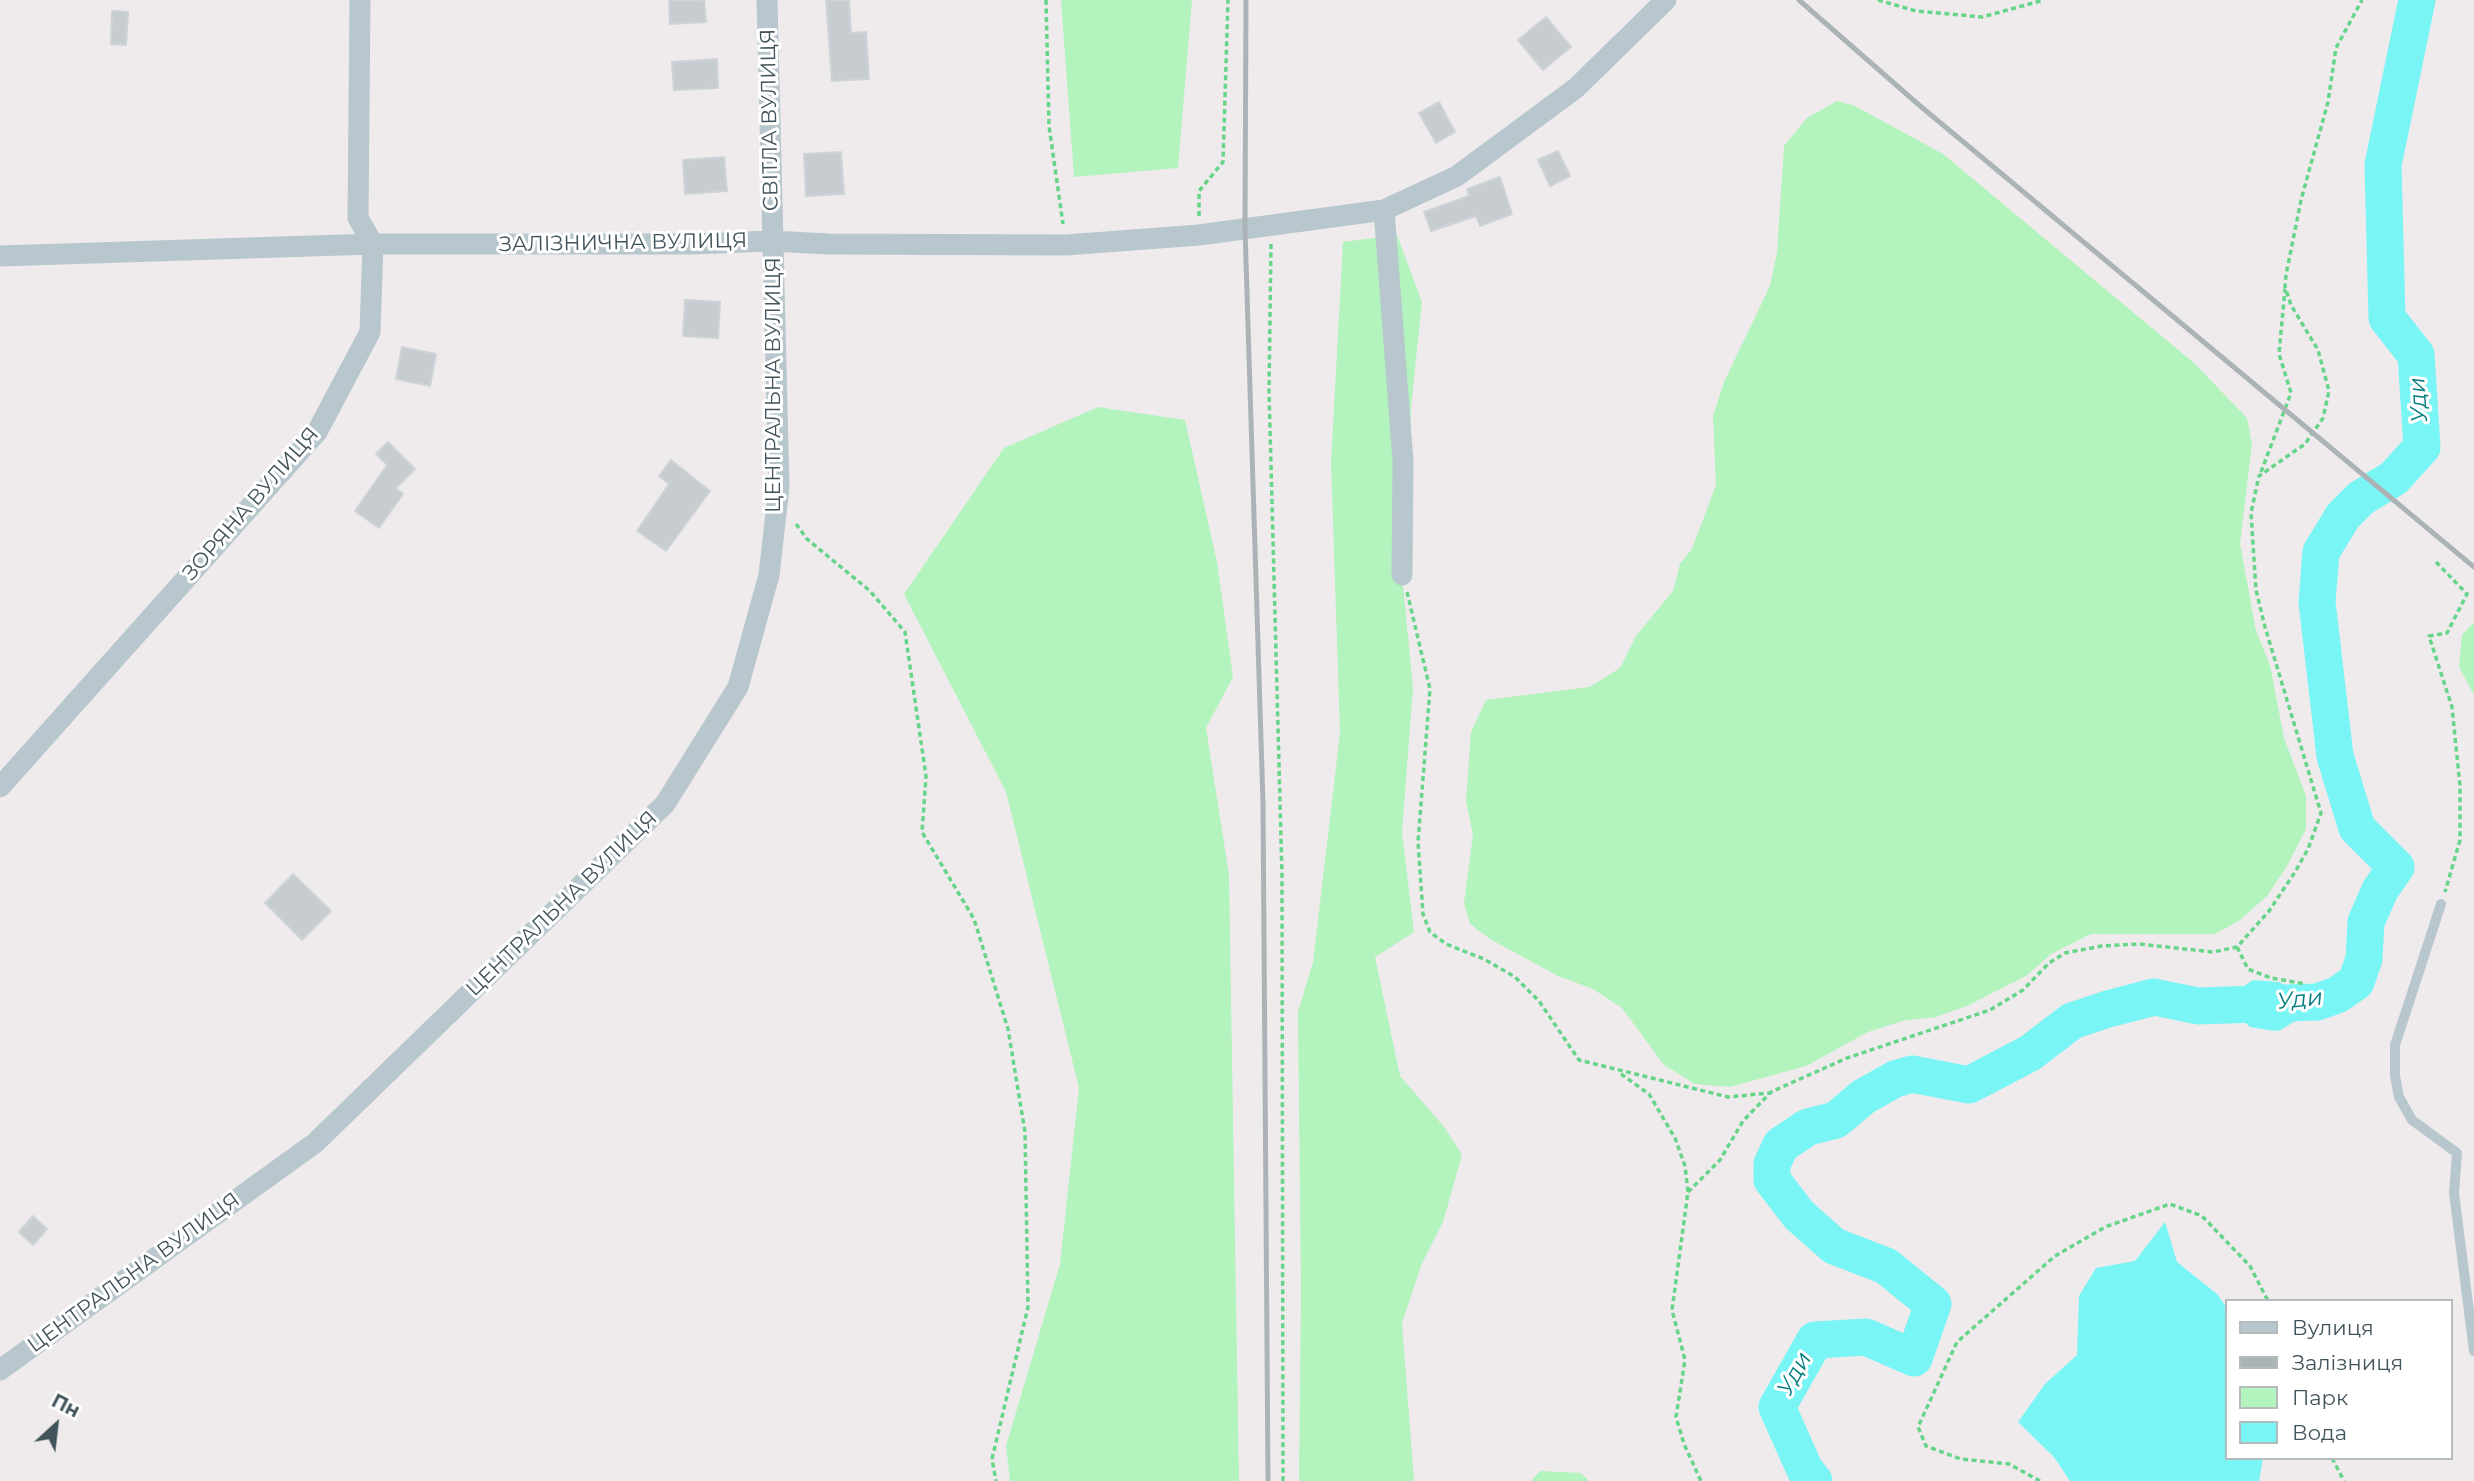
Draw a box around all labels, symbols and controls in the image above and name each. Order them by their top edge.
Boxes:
street label: СВІТЛА ВУЛИЦЯ [756,29,784,211]
street label: ЗАЛІЗНИЧНА ВУЛИЦЯ [499,228,747,258]
street label: ЦЕНТРАЛЬНА ВУЛИЦЯ [761,257,787,513]
water label: Уди [2404,376,2434,424]
street label: ЗОРЯНА ВУЛИЦЯ [178,422,324,586]
street label: ЦЕНТРАЛЬНА ВУЛИЦЯ [461,806,663,1002]
water label: Уди [2276,984,2324,1016]
street label: ЦЕНТРАЛЬНА ВУЛИЦЯ [23,1188,245,1358]
legend [2226,1299,2453,1460]
text: Вулиця [2292,1315,2374,1340]
water label: Уди [1772,1347,1818,1401]
text: Залізниця [2292,1350,2403,1375]
text: Парк [2292,1385,2348,1410]
text: Пн [48,1389,84,1423]
north arrow [21,1390,91,1460]
text: Вода [2292,1420,2347,1445]

